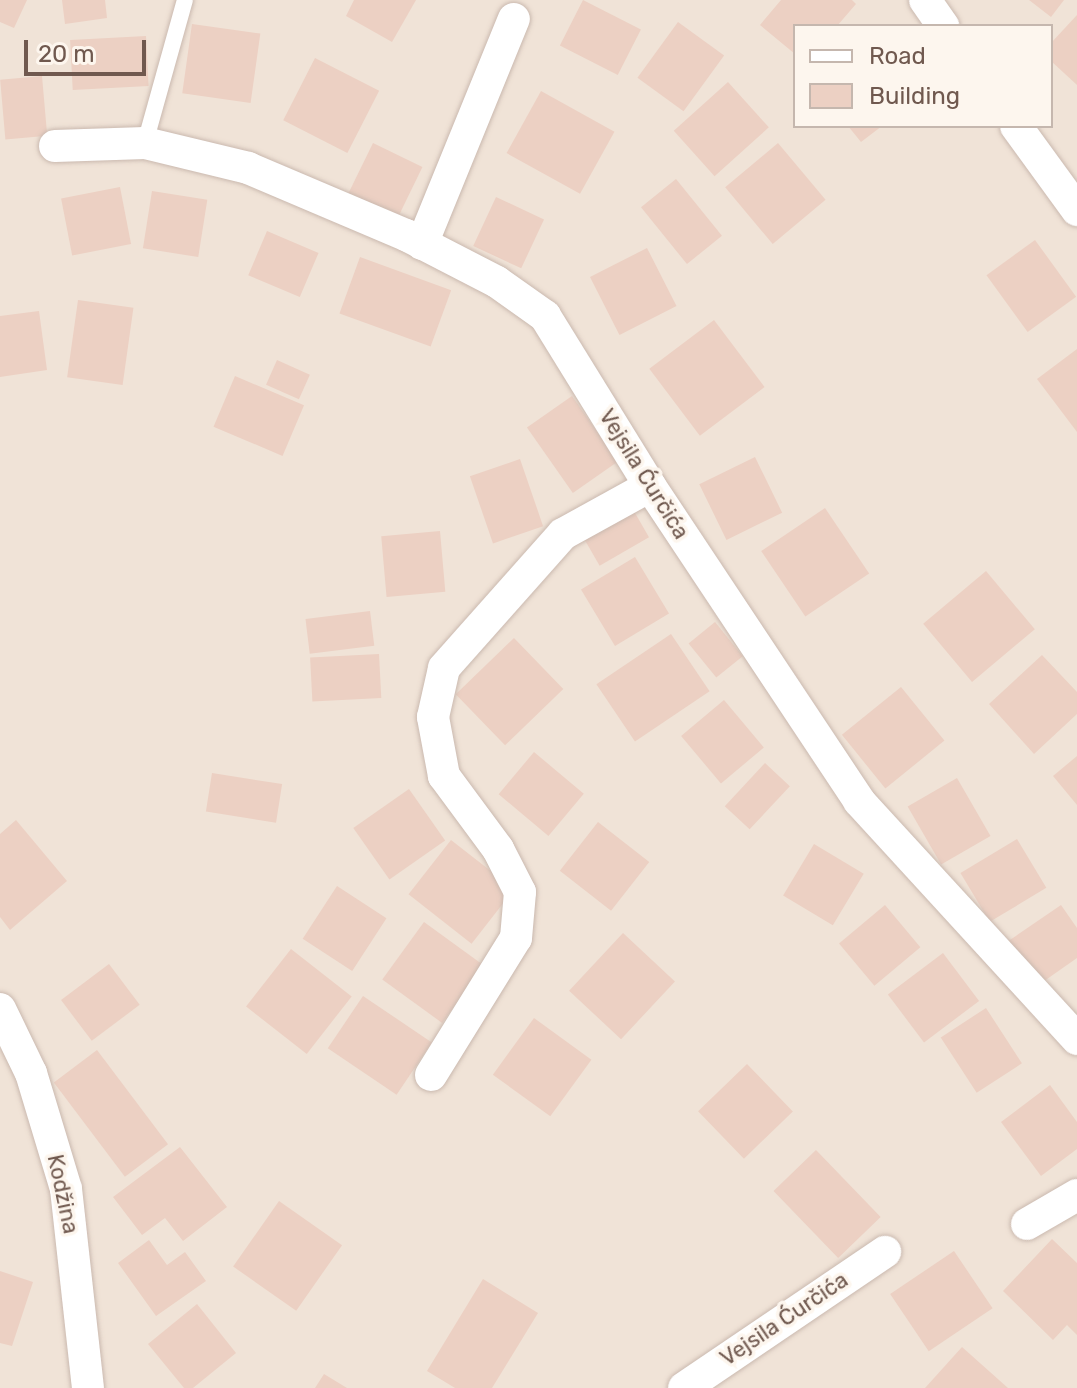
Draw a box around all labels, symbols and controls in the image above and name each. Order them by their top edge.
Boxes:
scale bar [28,24,150,74]
legend [793,24,1053,128]
text: 20 m [38,40,95,68]
text: Road [869,42,926,70]
text: Building [869,82,960,110]
street label: Vejsila Ćurčića [593,404,695,544]
street label: Kodžina [42,1152,84,1236]
street label: Vejsila Ćurčića [715,1267,853,1371]

